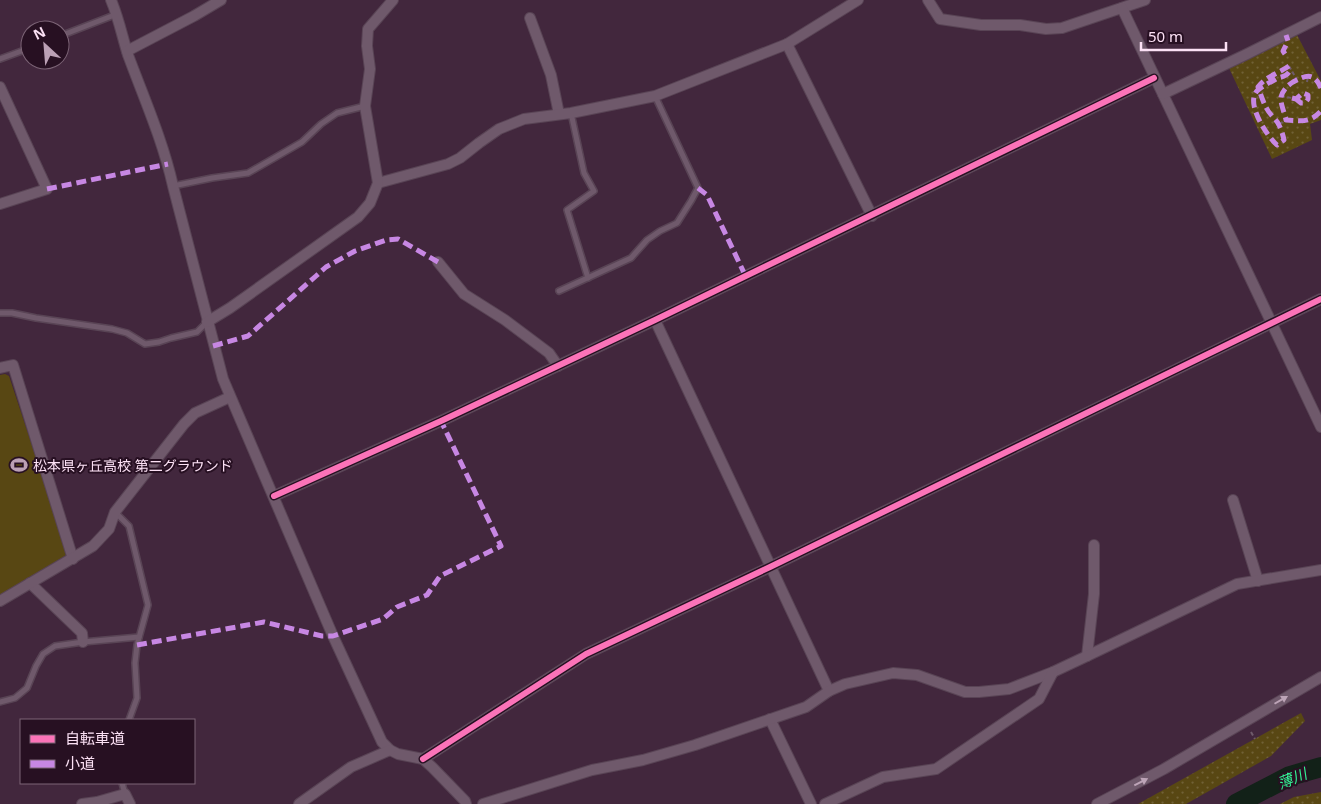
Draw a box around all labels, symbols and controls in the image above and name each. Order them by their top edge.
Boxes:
north arrow [20,20,70,70]
scale bar [1141,20,1226,52]
text: N [30,22,48,44]
text: 50 m [1148,26,1183,46]
sports icon: 松本県ヶ丘高校 第二グラウンド [9,455,29,475]
place label: 松本県ヶ丘高校 第二グラウンド [33,456,233,475]
one-way arrow [1275,696,1288,705]
legend [20,719,195,784]
text: 自転車道 [65,728,125,748]
text: 小道 [65,753,95,773]
water label: 薄川 [1274,762,1312,793]
one-way arrow [1133,778,1148,786]

